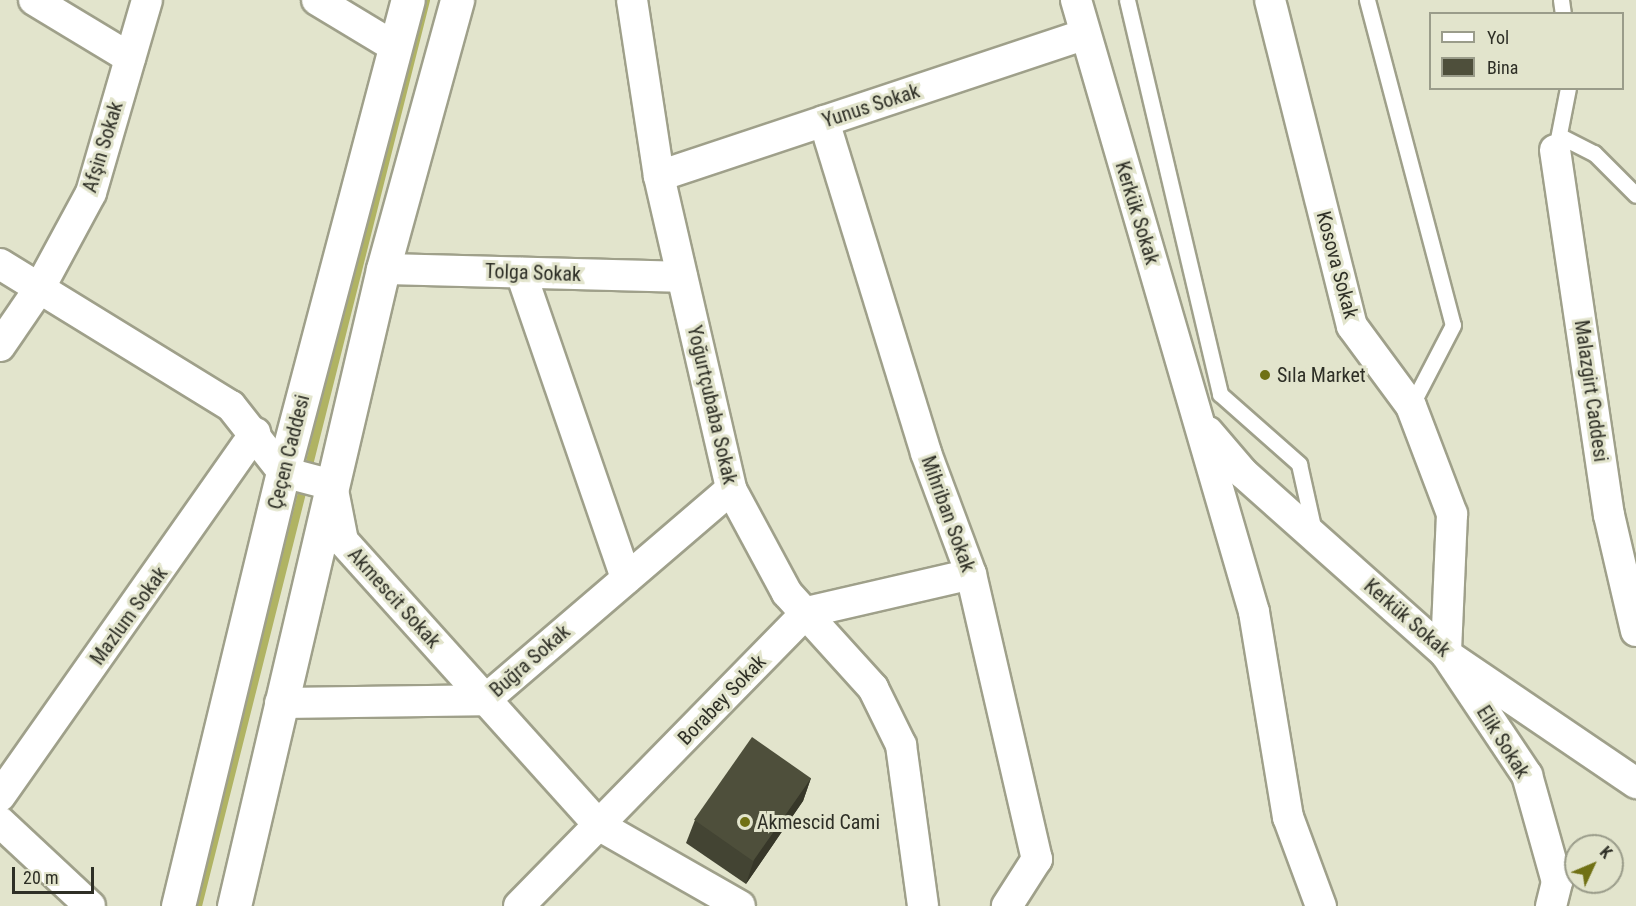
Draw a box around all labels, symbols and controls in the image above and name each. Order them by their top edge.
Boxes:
legend [1429,12,1624,90]
text: Yol [1487,27,1509,48]
text: Bina [1487,57,1518,78]
street label: Yunus Sokak [819,79,923,133]
street label: Afşin Sokak [78,99,128,195]
street label: Kerkük Sokak [1110,159,1164,267]
street label: Kosova Sokak [1311,209,1363,321]
street label: Tolga Sokak [485,259,581,287]
street label: Malazgirt Caddesi [1569,319,1613,463]
street label: Yoğurtçubaba Sokak [682,323,742,487]
place label: Sıla Market [1277,363,1366,387]
marker: Sıla Market [1258,368,1272,382]
street label: Çeçen Caddesi [263,392,315,512]
street label: Mihriban Sokak [916,453,980,575]
street label: Akmescit Sokak [343,543,445,653]
street label: Mazlum Sokak [85,562,173,670]
street label: Kerkük Sokak [1359,574,1455,662]
street label: Buğra Sokak [485,620,575,702]
street label: Borabey Sokak [673,650,771,750]
street label: Elik Sokak [1471,701,1535,783]
place label: Akmescid Cami [757,810,880,834]
marker: Akmescid Cami [738,815,752,829]
north arrow [1564,834,1624,894]
text: K [1596,843,1616,862]
scale bar [15,855,98,893]
text: 20 m [23,867,58,888]

